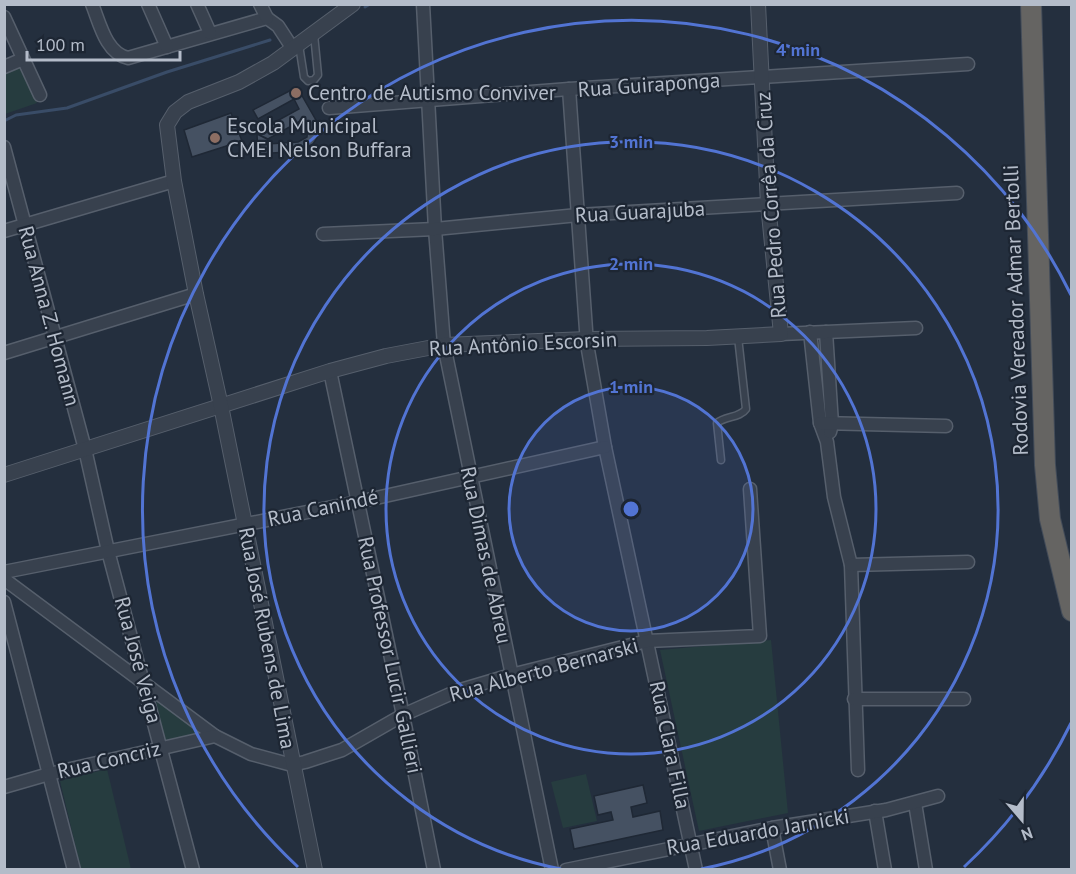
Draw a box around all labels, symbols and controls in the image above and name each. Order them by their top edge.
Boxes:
scale bar [27,24,180,62]
text: 100 m [36,33,85,56]
text: 4 min [776,38,820,61]
street label: Rua Guiraponga [577,66,721,103]
place label: Centro de Autismo Conviver [308,79,556,106]
marker: Centro de Autismo Conviver [289,86,303,100]
street label: Rua Pedro Corrêa da Cruz [749,91,792,319]
place label: Escola Municipal CMEI Nelson Buffara [227,112,412,163]
text: 3 min [609,130,653,153]
marker: Escola Municipal CMEI Nelson Buffara [208,131,222,145]
street label: Rodovia Vereador Admar Bertolli [997,164,1034,456]
street label: Rua Guarajuba [574,195,706,228]
street label: Rua Anna Z. Homann [12,223,87,409]
text: 2 min [609,252,653,275]
street label: Rua Antônio Escorsin [428,325,618,362]
text: 1 min [609,375,653,398]
street label: Rua Dimas de Abreu [455,464,518,646]
street label: Rua Canindé [265,483,381,532]
centre of rings [621,499,641,519]
street label: Rua José Rubens de Lima [233,525,302,751]
street label: Rua Professor Lucir Gallieri [352,534,429,776]
street label: Rua José Veiga [109,594,168,726]
street label: Rua Alberto Bernarski [446,631,641,708]
street label: Rua Clara Filla [644,678,697,812]
street label: Rua Concriz [55,735,163,785]
north arrow [992,790,1052,850]
street label: Rua Eduardo Jarnicki [664,802,851,861]
text: N [1019,823,1035,845]

